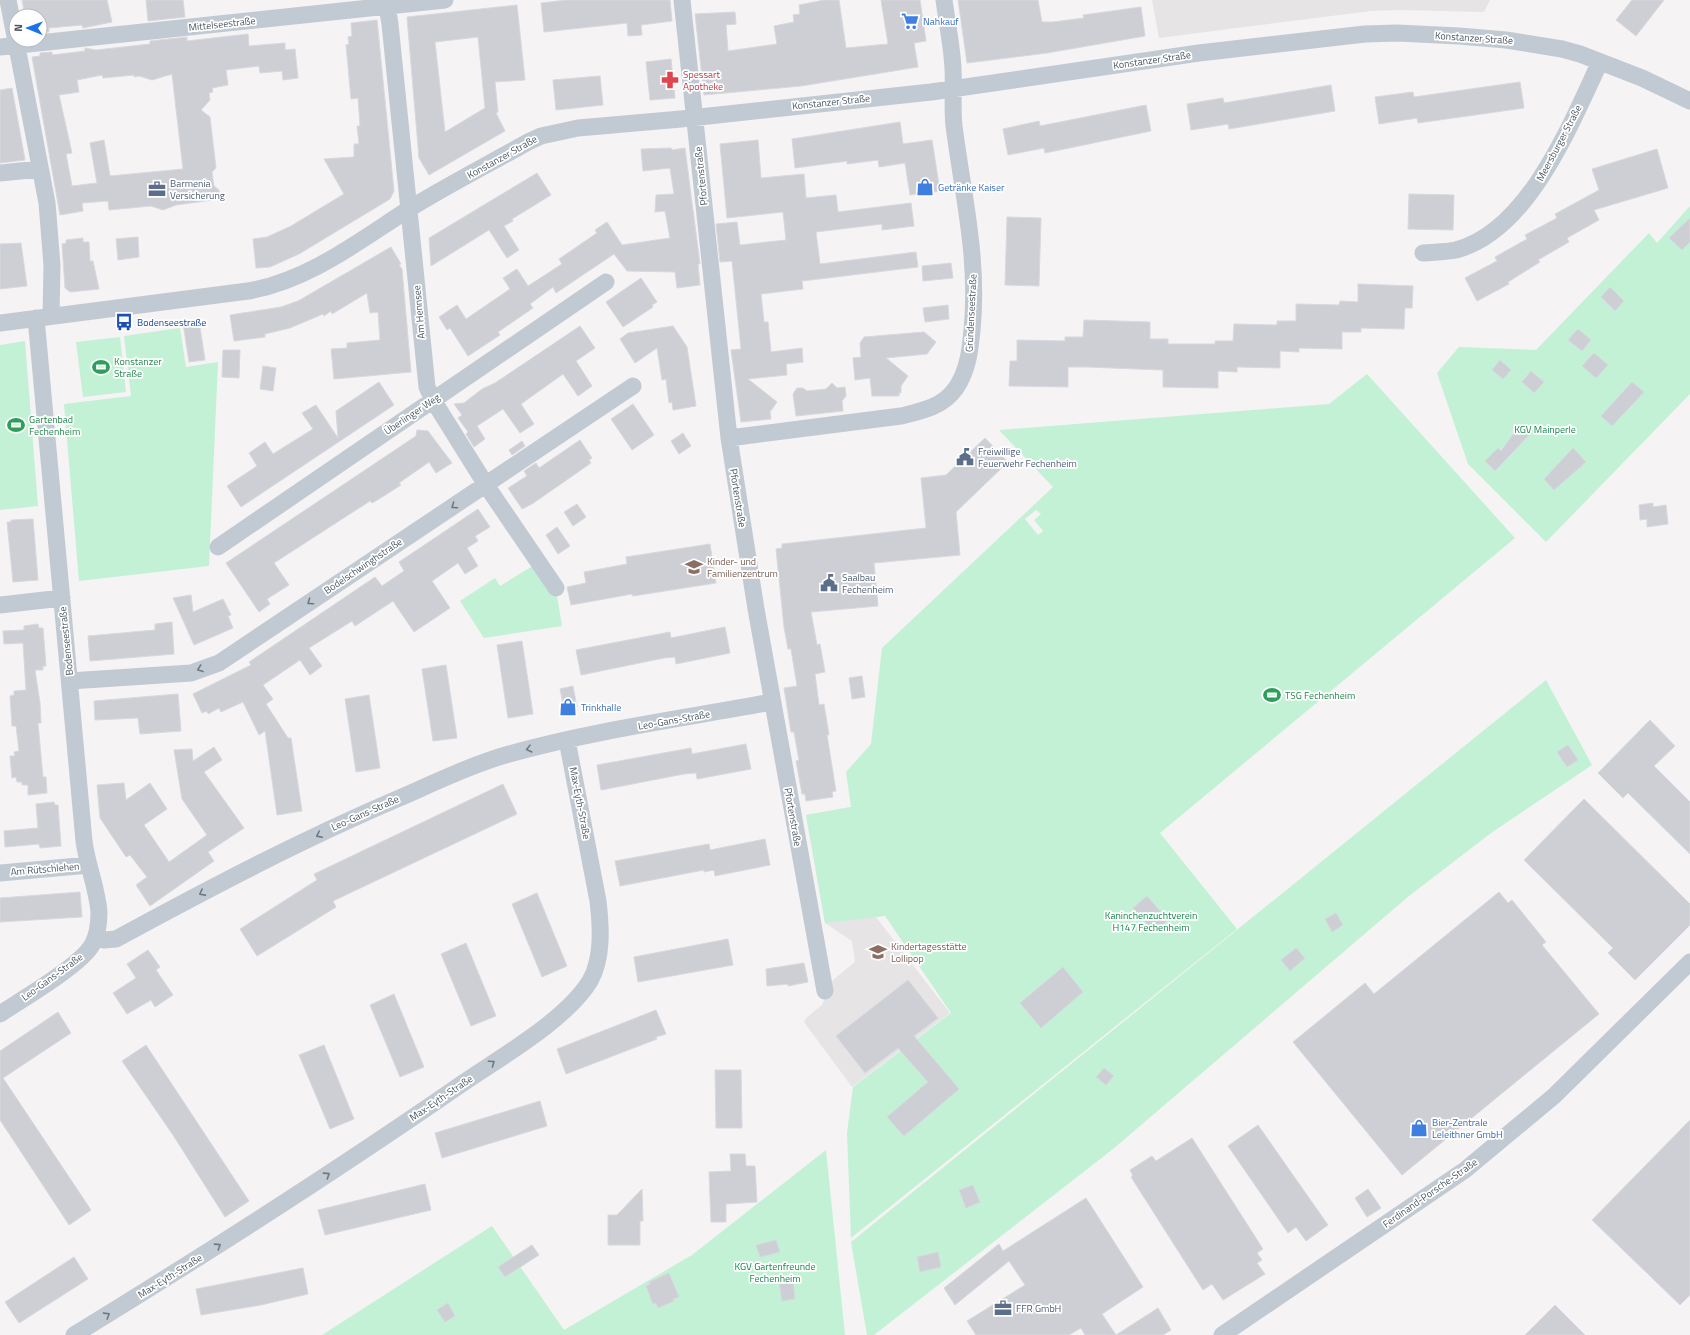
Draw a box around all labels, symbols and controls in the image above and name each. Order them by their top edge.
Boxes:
north arrow [8,8,48,48]
supermarket icon: Nahkauf [900,11,920,31]
street label: Mittelseestraße [188,13,256,35]
place label: Nahkauf [923,14,959,29]
text: N [10,24,26,32]
street label: Konstanzer Straße [1435,28,1513,48]
street label: Konstanzer Straße [1112,47,1192,73]
place label: Spessart Apotheke [683,67,723,94]
pharmacy icon: Spessart Apotheke [660,70,680,90]
street label: Konstanzer Straße [791,90,871,114]
street label: Meersburger Straße [1533,102,1585,184]
street label: Konstanzer Straße [464,132,540,182]
street label: Pfortenstraße [690,146,712,206]
place label: Barmenia Versicherung [170,176,225,203]
shop icon: Getränke Kaiser [915,177,935,197]
office icon: Barmenia Versicherung [147,179,167,199]
place label: Getränke Kaiser [938,180,1005,195]
street label: Gründenseestraße [961,274,981,352]
street label: Am Hennsee [409,285,429,339]
bus stop icon: Bodenseestraße [114,312,134,332]
place label: Bodenseestraße [137,315,206,330]
place label: Konstanzer Straße [114,354,162,381]
sports icon: Konstanzer Straße [91,357,111,377]
street label: Überlinger Weg [381,390,443,438]
place label: Gartenbad Fechenheim [29,412,80,439]
sports icon: Gartenbad Fechenheim [6,415,26,435]
park label: KGV Mainperle [1514,422,1576,437]
place label: Freiwillige Feuerwehr Fechenheim [978,444,1077,471]
public building icon: Freiwillige Feuerwehr Fechenheim [955,447,975,467]
street label: Pfortenstraße [726,468,750,528]
one-way arrow [451,502,458,509]
street label: Bodelschwinghstraße [321,534,405,598]
place label: Kinder- und Familienzentrum [707,554,778,581]
school or university icon: Kinder- und Familienzentrum [684,557,704,577]
place label: Saalbau Fechenheim [842,570,893,597]
public building icon: Saalbau Fechenheim [819,573,839,593]
one-way arrow [307,597,314,605]
street label: Bodenseestraße [55,606,77,676]
one-way arrow [196,665,203,673]
sports icon: TSG Fechenheim [1262,685,1282,705]
place label: TSG Fechenheim [1285,688,1355,703]
shop icon: Trinkhalle [558,697,578,717]
place label: Trinkhalle [581,700,621,715]
street label: Leo-Gans-Straße [637,706,711,734]
one-way arrow [526,745,533,753]
street label: Max-Eyth-Straße [566,766,594,840]
street label: Pfortenstraße [780,787,806,847]
street label: Leo-Gans-Straße [329,791,401,835]
one-way arrow [315,830,323,838]
street label: Am Rütschlehen [10,859,80,879]
one-way arrow [199,888,206,896]
park label: Kaninchenzuchtverein H147 Fechenheim [1105,908,1197,935]
place label: Kindertagesstätte Lollipop [891,939,967,966]
school or university icon: Kindertagesstätte Lollipop [868,942,888,962]
street label: Leo-Gans-Straße [18,950,86,1004]
one-way arrow [488,1061,495,1068]
street label: Max-Eyth-Straße [406,1071,476,1125]
place label: Bier-Zentrale Leleithner GmbH [1432,1115,1503,1142]
shop icon: Bier-Zentrale Leleithner GmbH [1409,1118,1429,1138]
street label: Ferdinand-Porsche-Straße [1380,1155,1480,1231]
one-way arrow [323,1172,330,1180]
one-way arrow [214,1243,221,1250]
street label: Max-Eyth-Straße [135,1250,205,1302]
park label: KGV Gartenfreunde Fechenheim [735,1259,815,1286]
office icon: FFR GmbH [993,1298,1013,1318]
place label: FFR GmbH [1016,1301,1061,1316]
one-way arrow [103,1312,110,1319]

